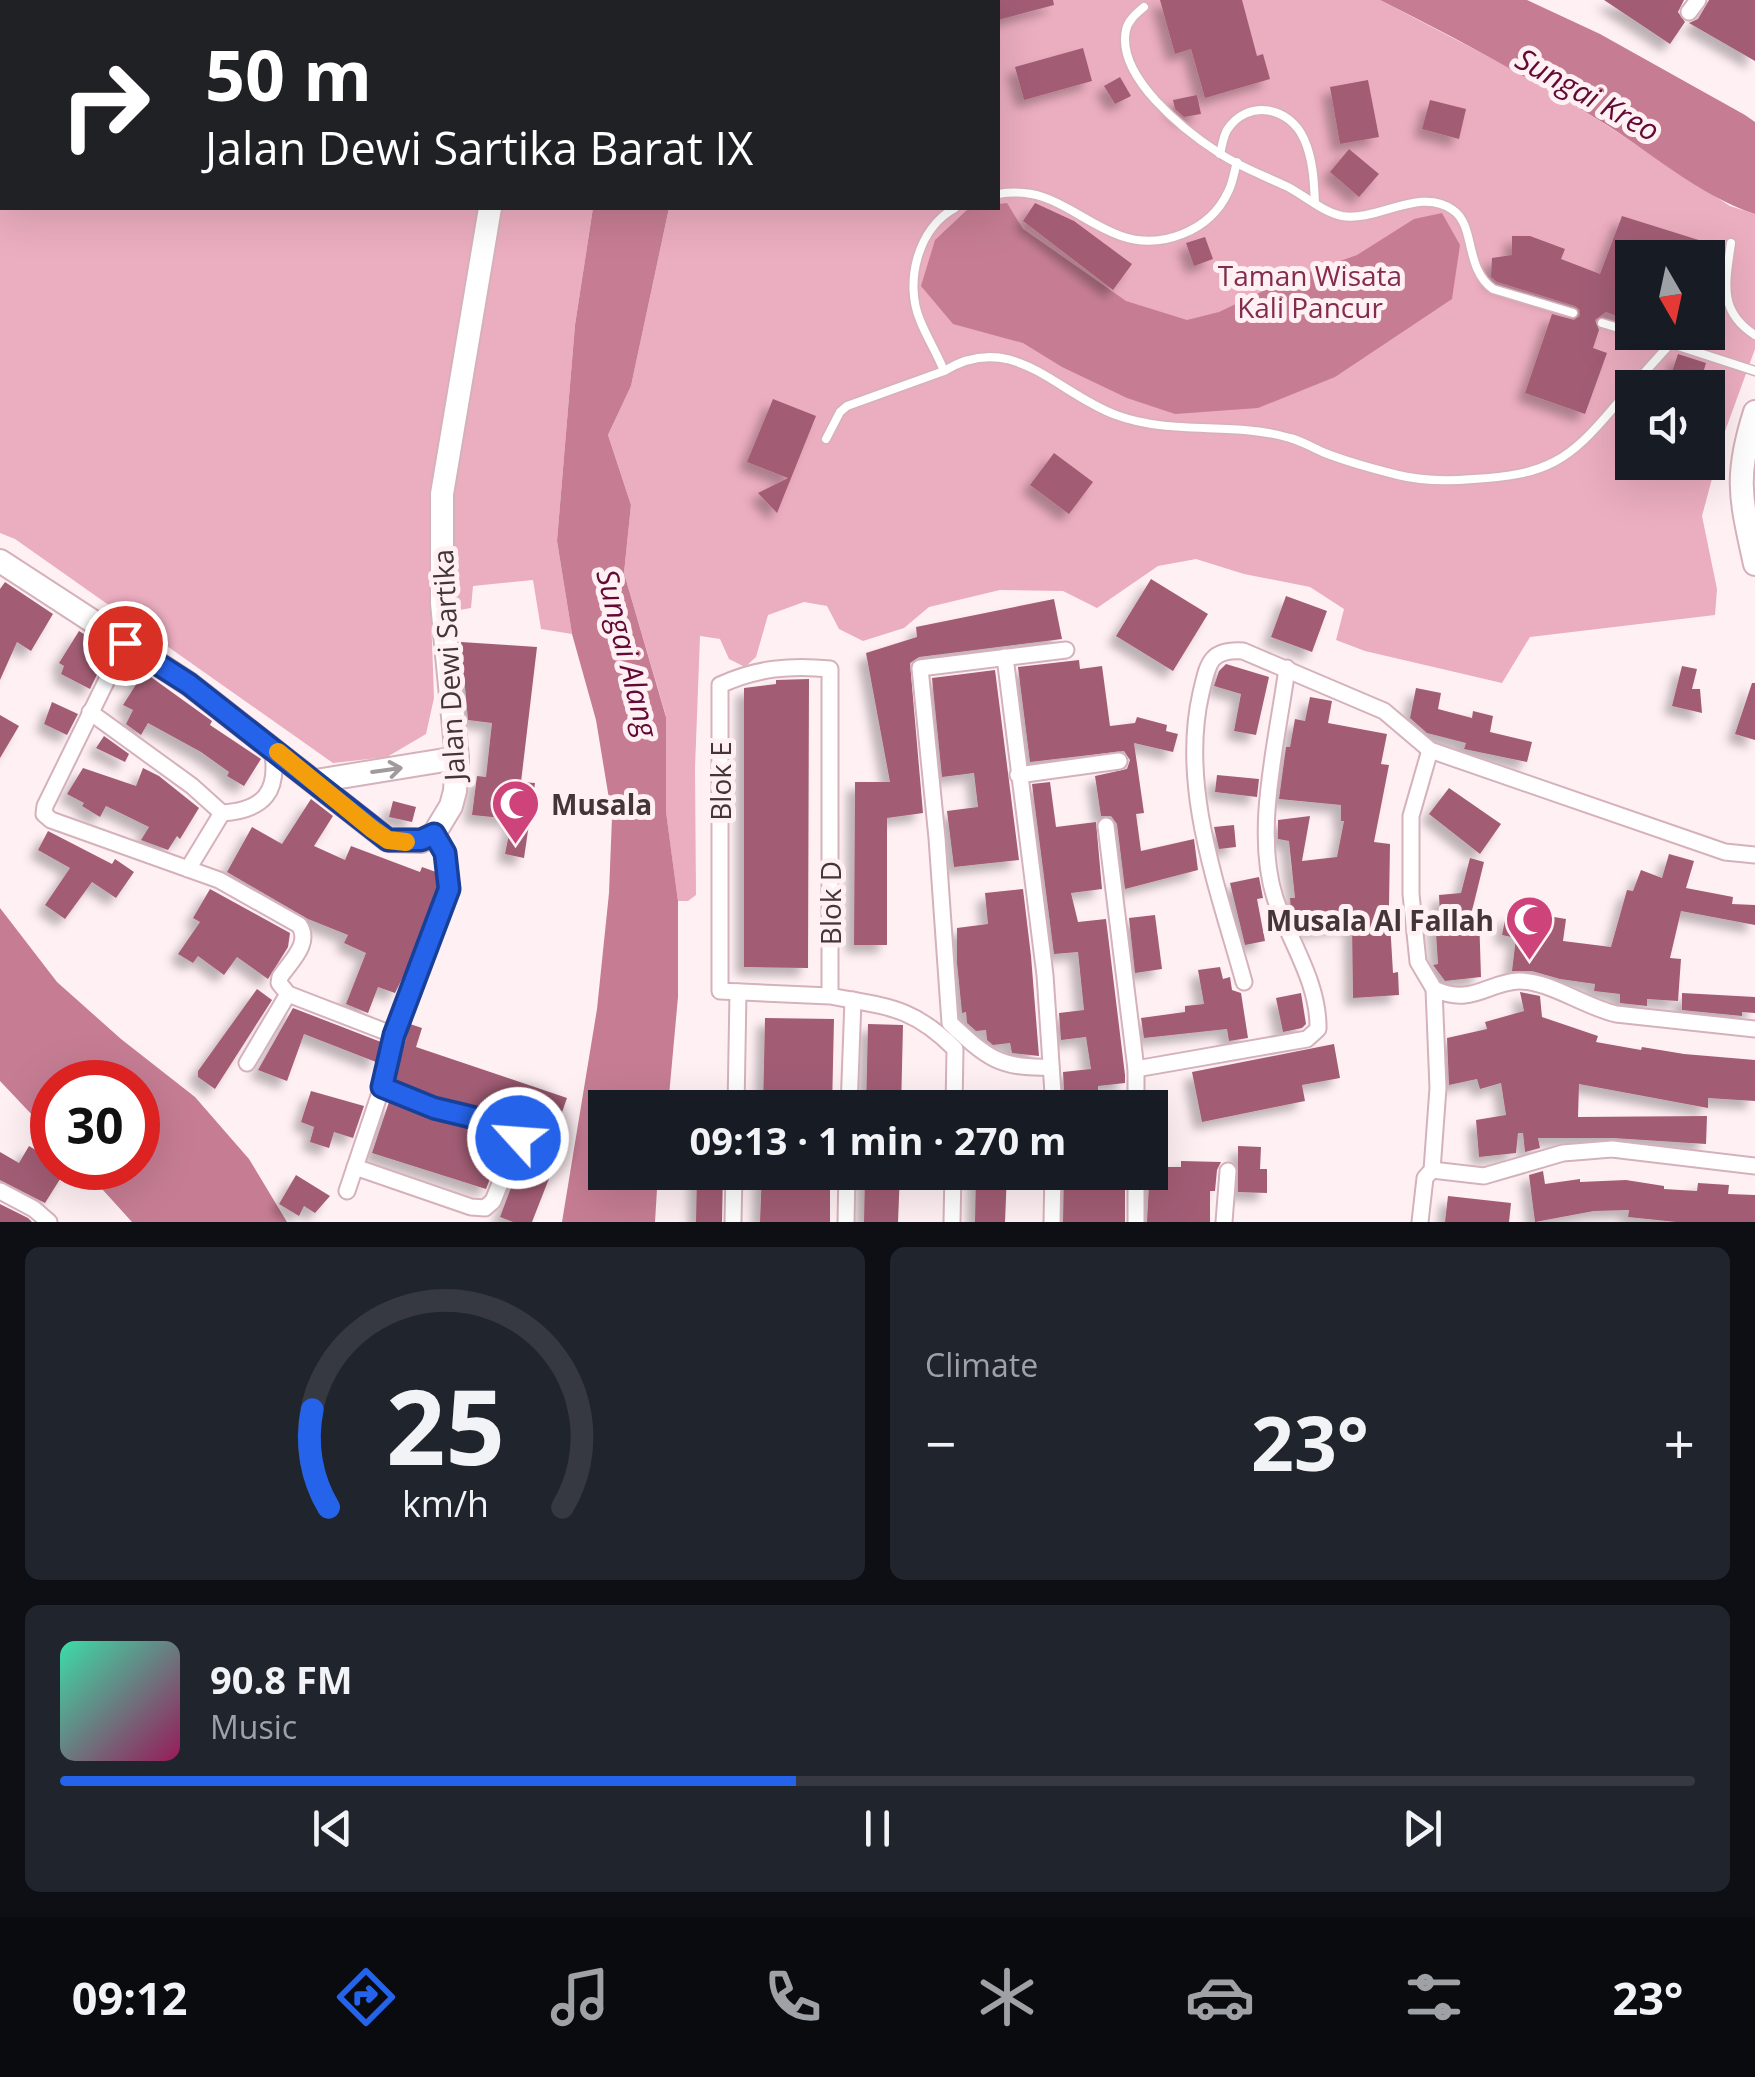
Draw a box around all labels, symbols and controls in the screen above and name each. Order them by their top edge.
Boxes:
text: 50 m [205,26,372,122]
water label: Sungai Kreo [1509,38,1667,150]
icon: right [40,40,170,170]
text: Jalan Dewi Sartika Barat IX [205,117,753,178]
north arrow [1615,240,1725,350]
map controls [1615,240,1725,480]
park label: Taman Wisata Kali Pancur [1218,256,1402,326]
button: sound [1615,370,1725,480]
street label: Jalan Dewi Sartika [423,548,473,785]
water label: Sungai Alang [587,565,669,743]
pin [83,601,168,686]
icon: arrive [98,616,153,671]
street label: Blok E [701,741,739,821]
one-way arrow [370,761,402,779]
mosque icon: Musala [490,778,542,846]
place label: Musala [551,785,652,823]
street label: Blok D [811,861,849,945]
mosque icon: Musala Al Fallah [1503,894,1555,962]
place label: Musala Al Fallah [1266,901,1494,939]
speed limit sign: 30 [30,1060,160,1190]
position arrow [466,1086,570,1190]
text: 09:13 · 1 min · 270 m [690,1114,1066,1166]
text: Climate [925,1343,1038,1386]
text: 25 [386,1354,504,1495]
text: 23° [1251,1391,1369,1493]
text: − [925,1405,956,1480]
text: + [1664,1405,1695,1480]
text: km/h [402,1479,488,1527]
text: 90.8 FM [210,1653,353,1705]
text: Music [210,1705,297,1748]
icon: previous [305,1801,360,1856]
icon: pause [850,1801,905,1856]
icon: next [1395,1801,1450,1856]
icon: directions [331,1962,401,2032]
icon: music [545,1962,615,2032]
icon: phone [758,1962,828,2032]
icon: climate [972,1962,1042,2032]
icon: car [1185,1962,1255,2032]
icon: filters [1399,1962,1469,2032]
text: 09:12 [72,1967,188,2028]
text: 23° [1612,1967,1683,2028]

